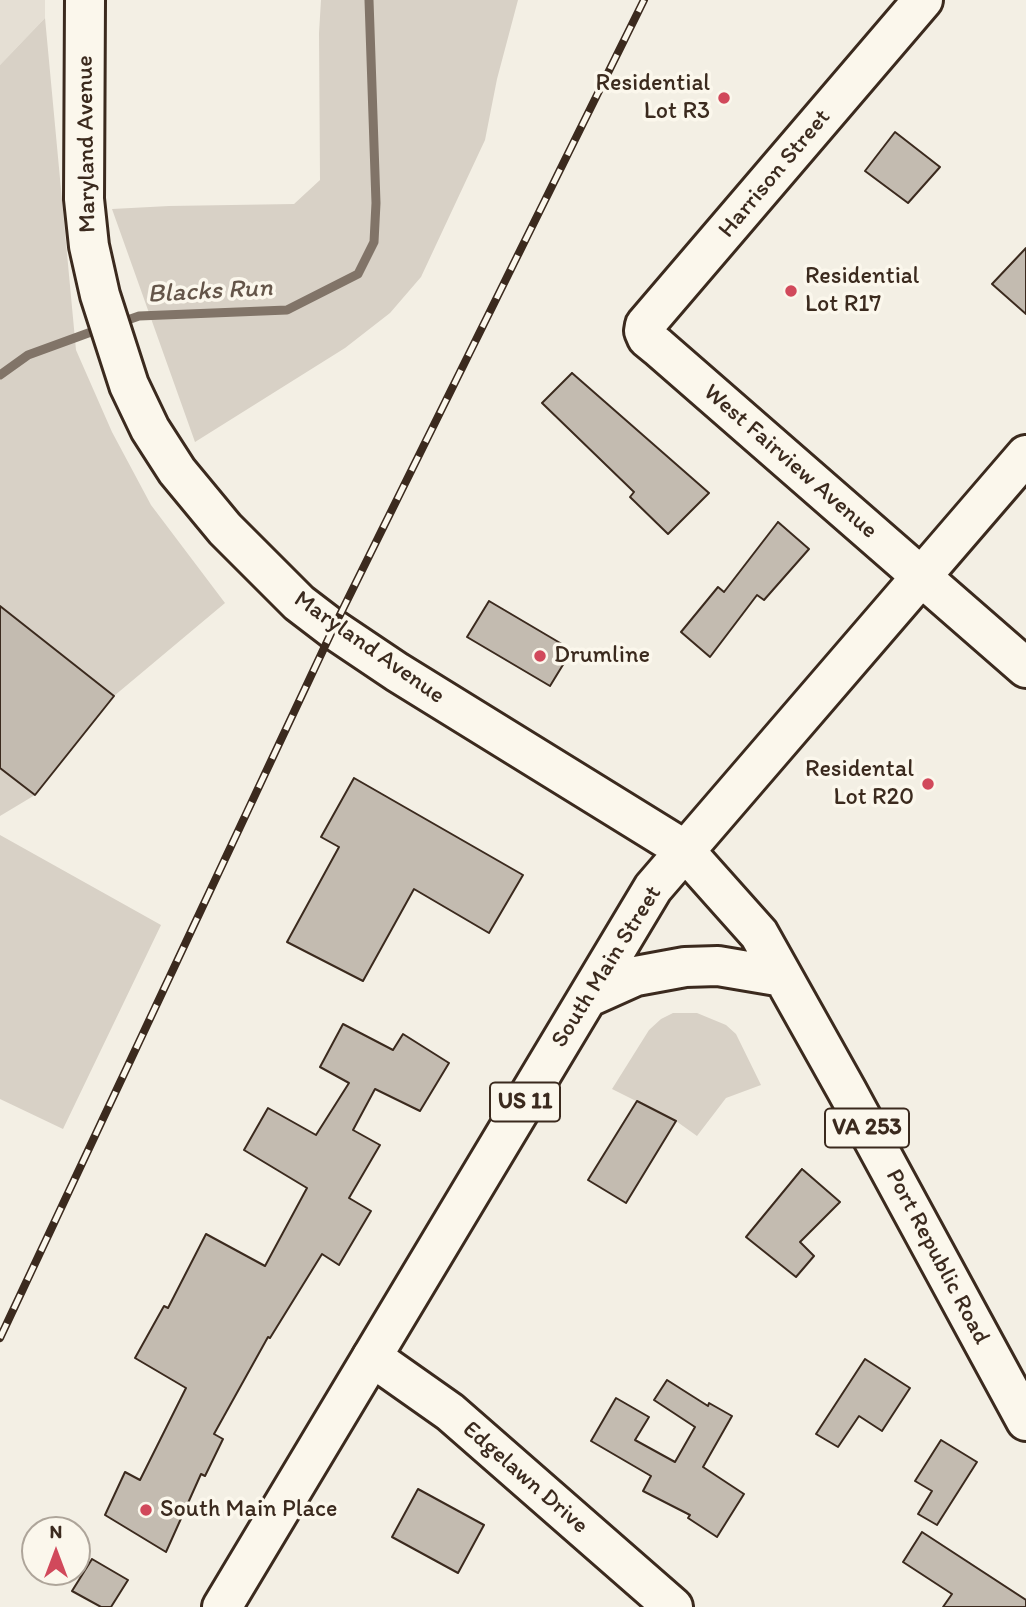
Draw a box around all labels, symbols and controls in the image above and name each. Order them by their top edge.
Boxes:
street label: Maryland Avenue [71,55,103,233]
place label: Residential Lot R3 [596,70,710,126]
marker: Residential Lot R3 [716,90,732,106]
street label: Harrison Street [713,104,837,244]
place label: Residential Lot R17 [805,263,919,319]
water label: Blacks Run [147,273,273,311]
marker: Residential Lot R17 [783,283,799,299]
street label: West Fairview Avenue [697,379,883,545]
street label: Maryland Avenue [288,585,450,711]
place label: Drumline [554,642,650,670]
marker: Drumline [532,648,548,664]
place label: Residental Lot R20 [805,756,914,812]
marker: Residental Lot R20 [920,776,936,792]
street label: South Main Street [546,881,668,1053]
road number: US 11 [490,1082,560,1121]
road number: VA 253 [825,1108,909,1148]
street label: Port Republic Road [879,1164,995,1350]
street label: Edgelawn Drive [456,1416,594,1540]
place label: South Main Place [160,1496,337,1524]
marker: South Main Place [138,1502,154,1518]
north arrow [21,1516,91,1586]
text: N [50,1520,62,1543]

